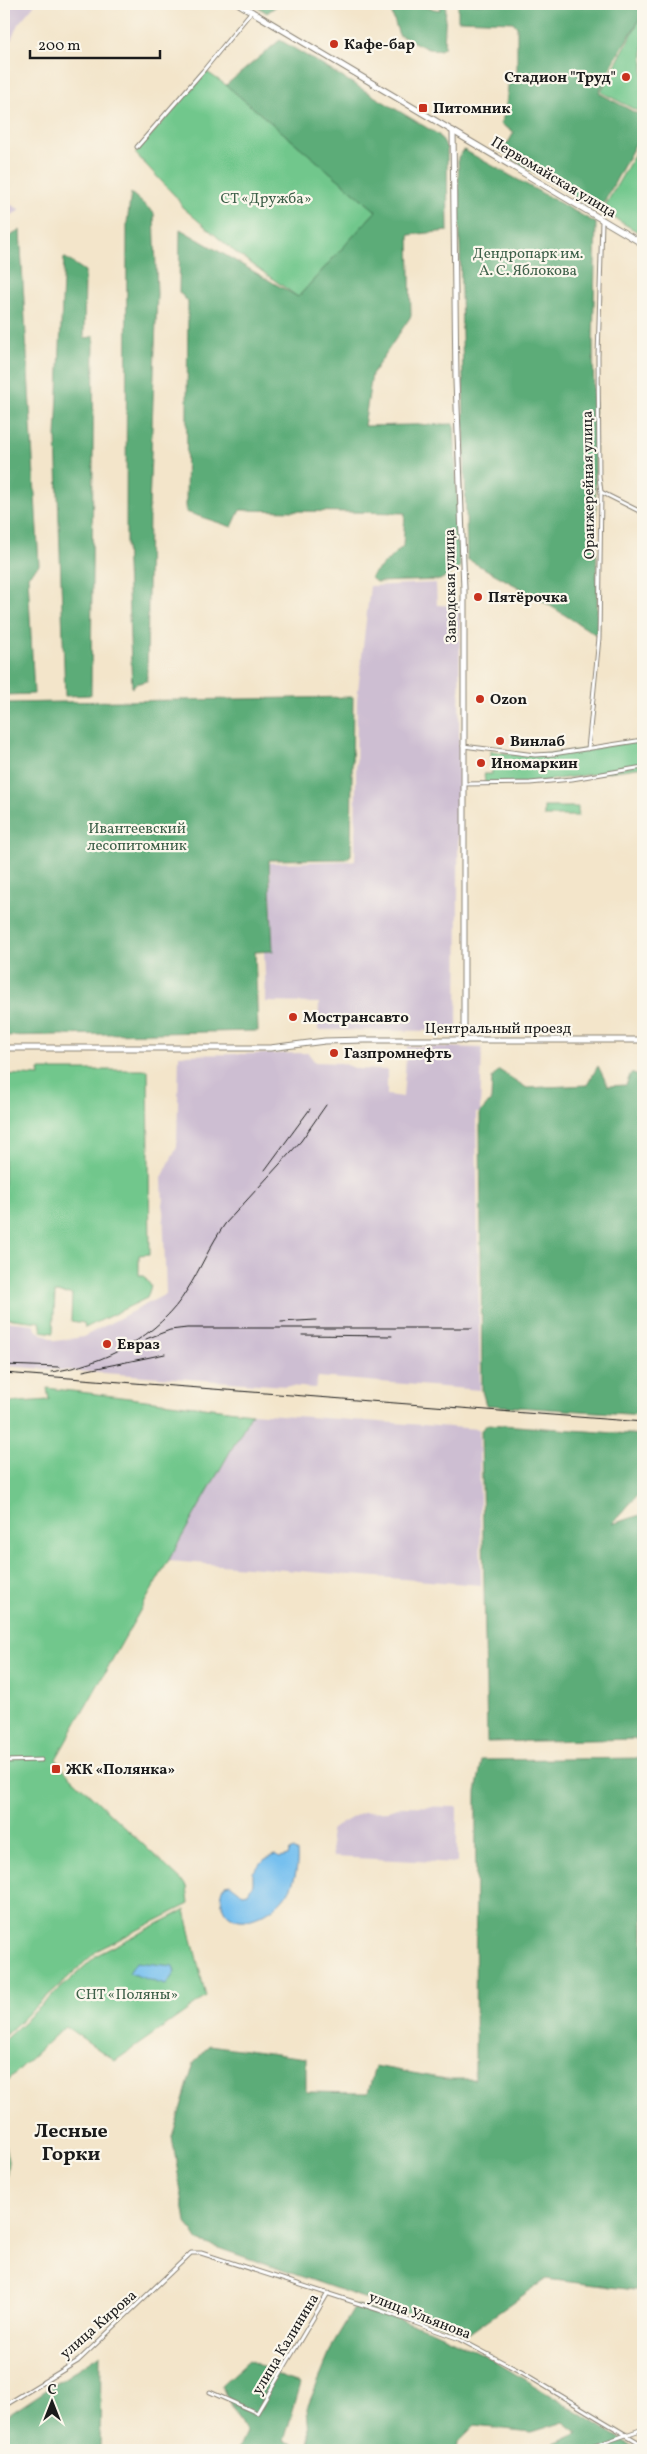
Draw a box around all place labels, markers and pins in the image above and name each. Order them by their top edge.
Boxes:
place label: Кафе-бар [344,35,415,56]
marker: Кафе-бар [328,38,340,50]
place label: Стадион "Труд" [504,68,616,89]
marker: Стадион "Труд" [620,71,632,83]
place label: Питомник [433,99,510,120]
marker: Питомник [417,102,429,114]
place label: Пятёрочка [488,588,568,609]
marker: Пятёрочка [472,591,484,603]
place label: Ozon [490,690,527,711]
marker: Ozon [474,693,486,705]
place label: Винлаб [510,732,565,753]
marker: Винлаб [494,735,506,747]
place label: Иномаркин [491,754,578,775]
marker: Иномаркин [475,757,487,769]
place label: Мострансавто [303,1008,409,1029]
marker: Мострансавто [287,1011,299,1023]
place label: Газпромнефть [344,1044,452,1065]
marker: Газпромнефть [328,1047,340,1059]
place label: Евраз [117,1335,160,1356]
marker: Евраз [101,1338,113,1350]
place label: ЖК «Полянка» [66,1760,175,1781]
marker: ЖК «Полянка» [50,1763,62,1775]

